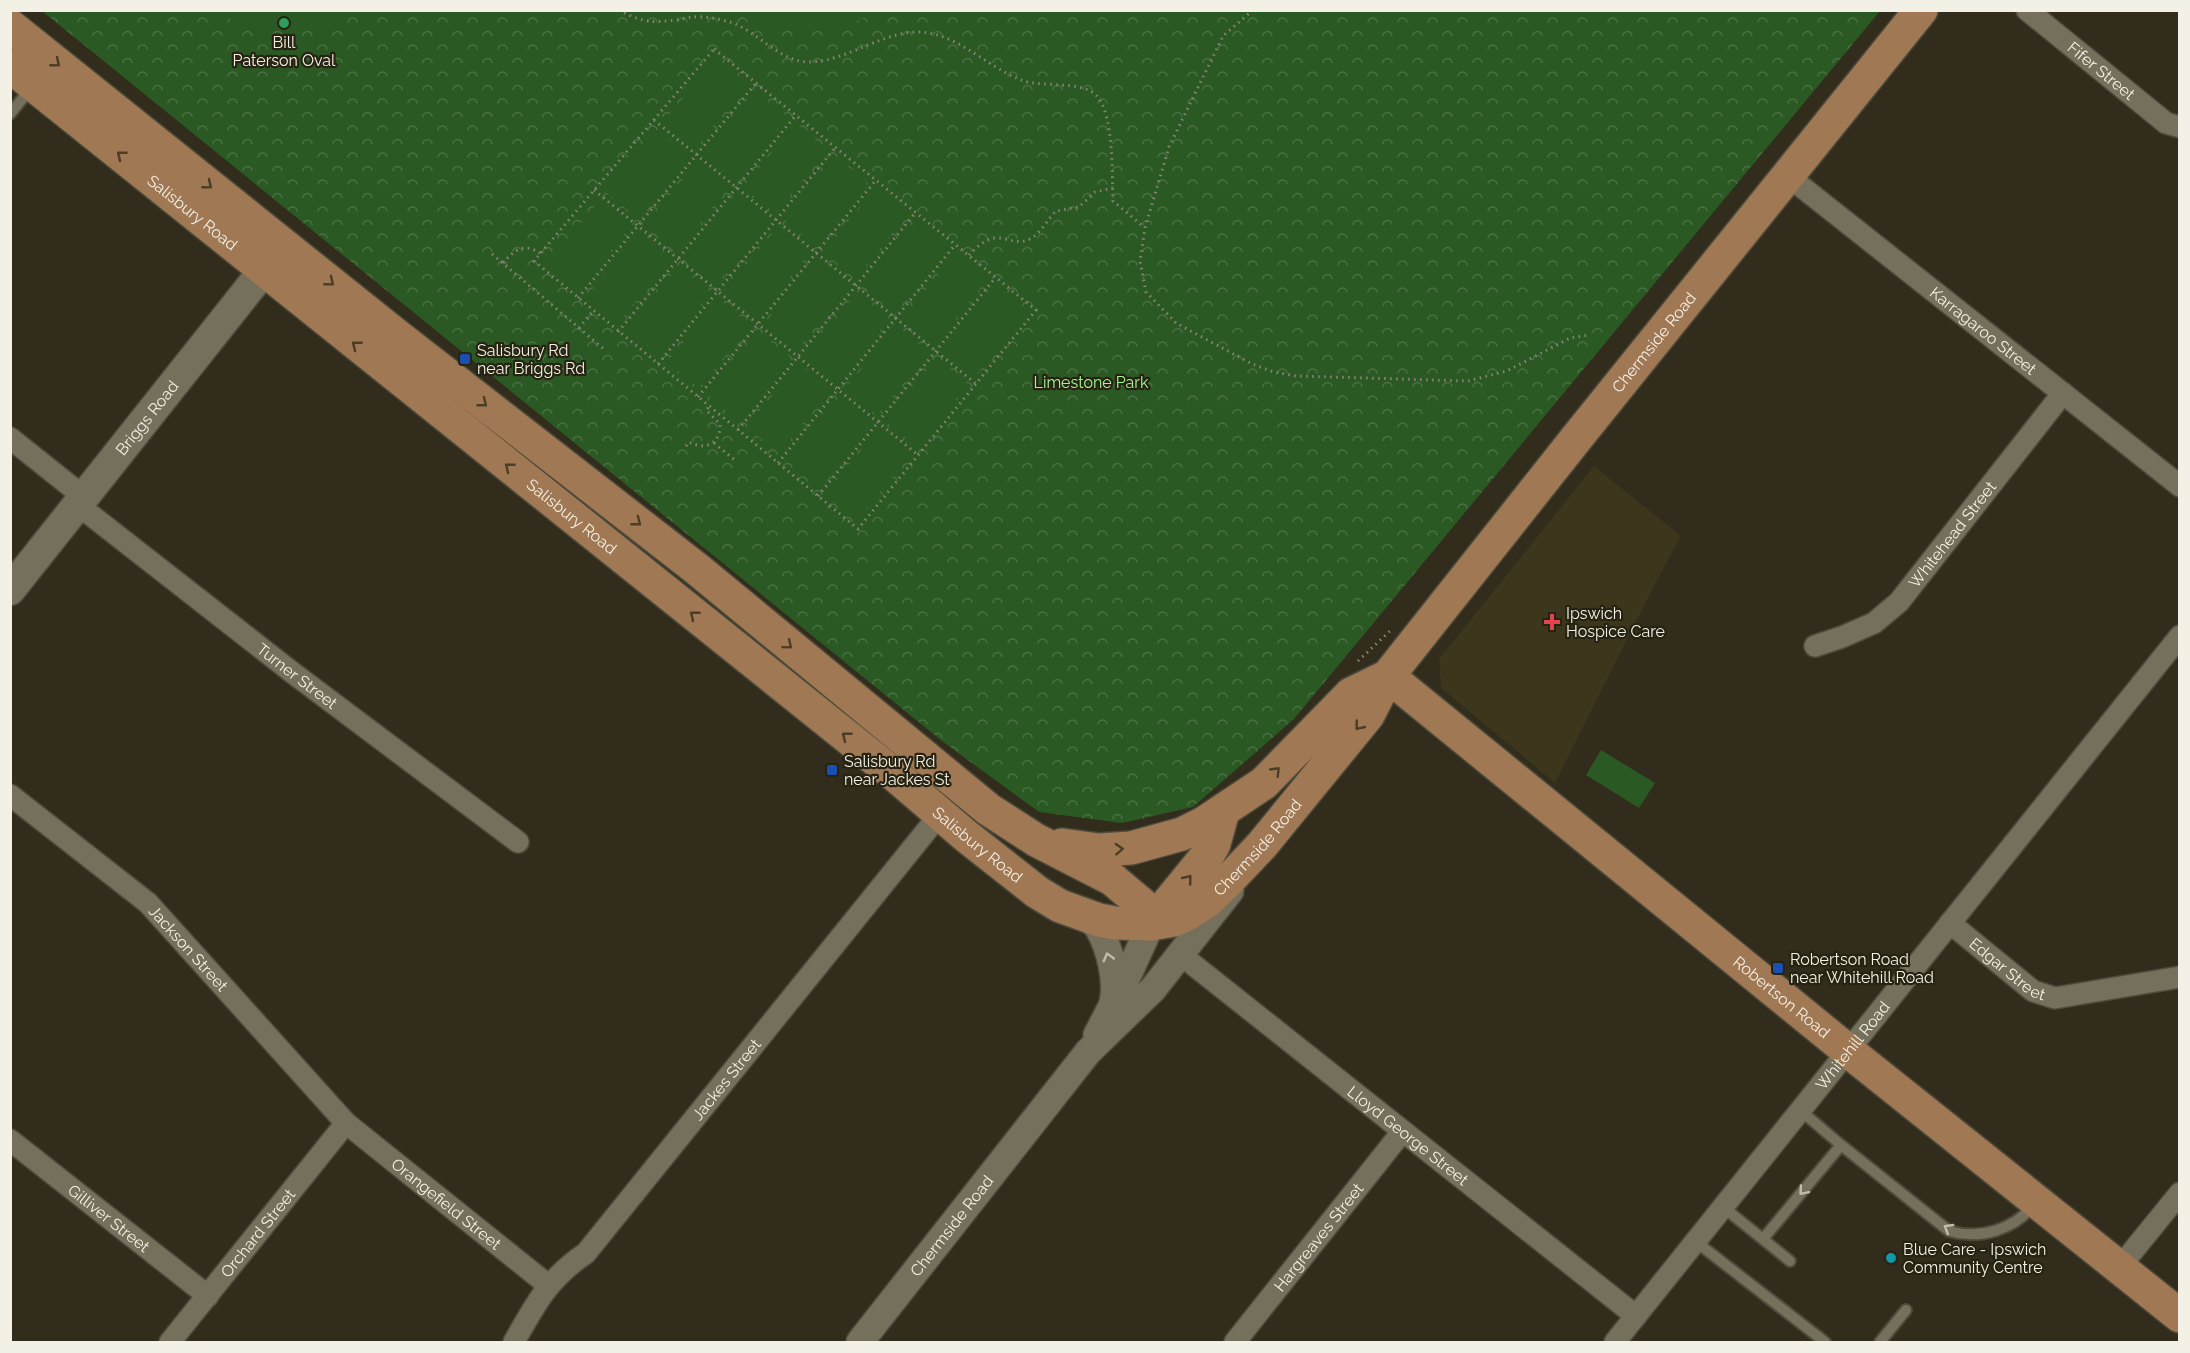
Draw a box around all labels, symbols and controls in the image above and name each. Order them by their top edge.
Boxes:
marker: Bill Paterson Oval [277,16,291,30]
place label: Bill Paterson Oval [233,33,336,70]
street label: Fifer Street [2064,38,2139,104]
one-way arrow [49,55,60,66]
one-way arrow [117,151,128,162]
street label: Salisbury Road [144,171,241,254]
one-way arrow [201,177,212,188]
one-way arrow [323,274,334,285]
street label: Karragaroo Street [1926,283,2041,379]
street label: Chermside Road [1608,289,1700,396]
one-way arrow [352,341,363,352]
place label: Salisbury Rd near Briggs Rd [477,341,585,378]
marker: Salisbury Rd near Briggs Rd [458,352,472,366]
park label: Limestone Park [1034,373,1149,392]
street label: Briggs Road [112,377,183,459]
one-way arrow [476,395,487,406]
one-way arrow [504,463,515,474]
street label: Salisbury Road [523,475,620,558]
street label: Whitehead Street [1905,477,2000,592]
one-way arrow [630,515,641,526]
place label: Ipswich Hospice Care [1566,604,1665,641]
one-way arrow [690,611,701,622]
marker: Ipswich Hospice Care [1543,613,1561,631]
one-way arrow [781,638,792,649]
street label: Turner Street [253,640,341,713]
one-way arrow [1355,719,1366,730]
one-way arrow [842,733,853,744]
place label: Salisbury Rd near Jackes St [844,752,950,789]
marker: Salisbury Rd near Jackes St [825,763,839,777]
one-way arrow [1268,767,1279,778]
street label: Chermside Road [1210,795,1306,900]
street label: Salisbury Road [929,803,1026,887]
one-way arrow [1115,842,1124,855]
one-way arrow [1181,875,1192,886]
street label: Jackson Street [145,902,232,996]
street label: Edgar Street [1965,934,2048,1005]
place label: Robertson Road near Whitehill Road [1790,950,1934,987]
one-way arrow [1103,952,1116,962]
street label: Robertson Road [1729,952,1834,1042]
marker: Robertson Road near Whitehill Road [1771,961,1785,975]
street label: Whitehill Road [1812,998,1894,1094]
street label: Jackes Street [688,1035,765,1124]
street label: Lloyd George Street [1344,1082,1473,1190]
street label: Orangefield Street [387,1154,505,1254]
street label: Chermside Road [906,1172,997,1280]
street label: Hargreaves Street [1270,1179,1368,1295]
street label: Gilliver Street [64,1180,154,1257]
one-way arrow [1800,1184,1811,1195]
street label: Orchard Street [217,1185,300,1281]
one-way arrow [1944,1224,1954,1235]
place label: Blue Care - Ipswich Community Centre [1903,1240,2046,1277]
marker: Blue Care - Ipswich Community Centre [1884,1251,1898,1265]

